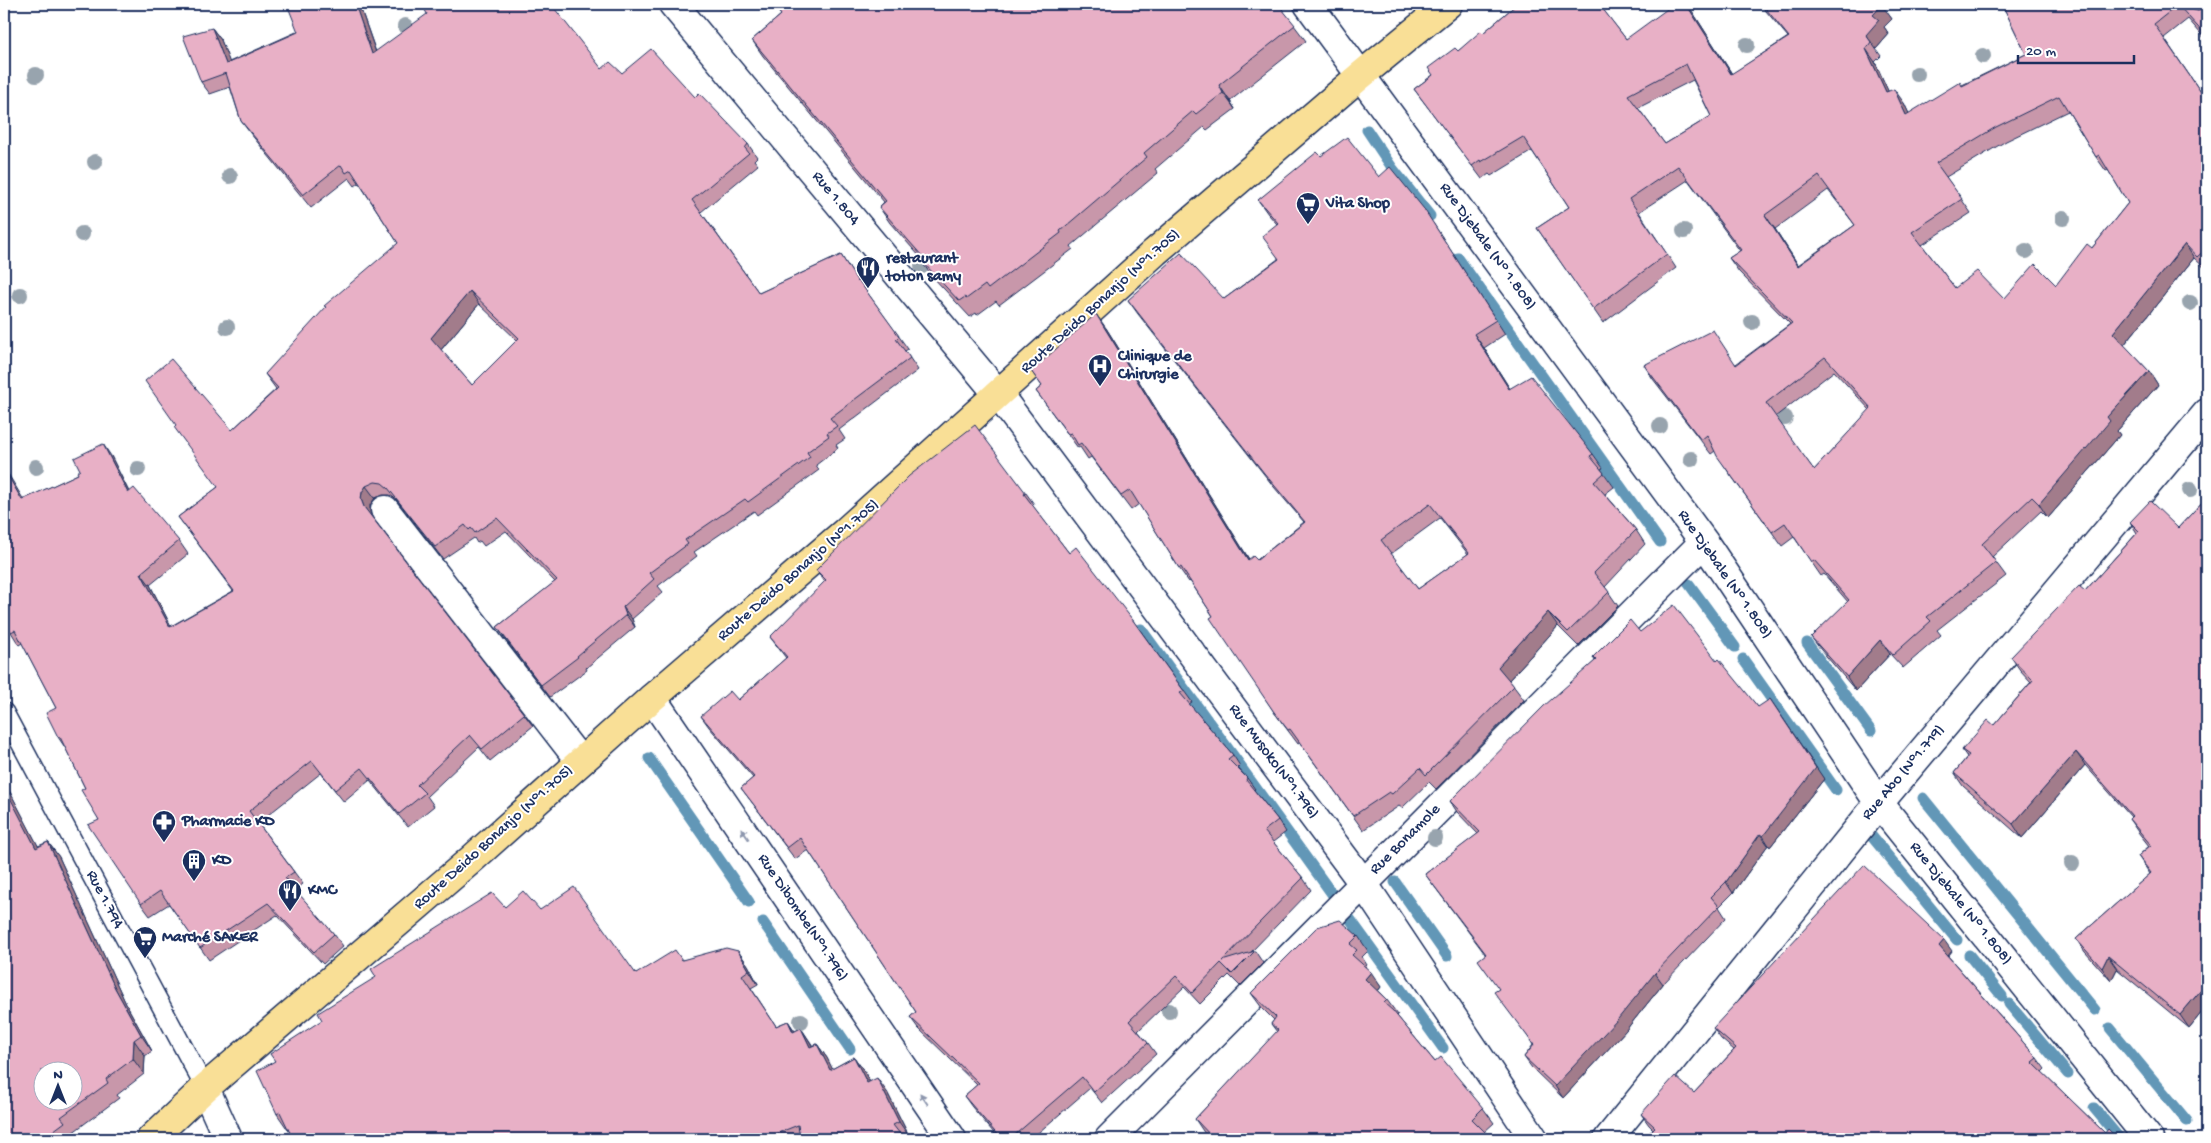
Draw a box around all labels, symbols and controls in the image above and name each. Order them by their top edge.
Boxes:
scale bar [2018,32,2135,64]
text: 20 m [2026,43,2056,61]
street label: Rue 1.804 [807,168,863,230]
street label: Rue Djebale (N° 1.808) [1434,180,1540,314]
supermarket icon: Vita Shop [1295,191,1321,225]
place label: Vita Shop [1325,195,1390,214]
street label: Route Deido Bonanjo (N°1.705) [1017,225,1185,379]
place label: restaurant toton samy [884,250,961,287]
restaurant icon: restaurant toton samy [855,255,881,289]
place label: Clinique de Chirurgie [1117,348,1192,385]
hospital icon: Clinique de Chirurgie [1087,353,1113,387]
street label: Route Deido Bonanjo (N°1.705) [714,496,884,646]
street label: Rue Djebale (N° 1.808) [1672,507,1776,643]
street label: Rue Musoko(N°1.796) [1224,701,1322,823]
street label: Rue Abo (N°1.719) [1859,721,1949,825]
street label: Route Deido Bonanjo (N°1.705) [410,761,578,915]
street label: Rue Bonamole [1367,800,1446,879]
pharmacy icon: Pharmacie KD [151,809,177,843]
place label: Pharmacie KD [181,813,275,832]
one-way arrow [740,827,750,841]
street label: Rue Djebale (N° 1.808) [1905,839,2015,969]
building icon: KD [181,848,207,882]
street label: Rue Dibombe(N°1.796) [752,851,852,985]
place label: KD [211,852,232,871]
street label: Rue 1.794 [81,868,127,933]
restaurant icon: KMC [277,878,303,912]
place label: KMC [307,882,338,901]
supermarket icon: Marché SAKER [132,925,158,959]
place label: Marché SAKER [162,929,259,948]
north arrow [32,1060,82,1110]
text: N [53,1067,63,1084]
one-way arrow [919,1092,929,1106]

